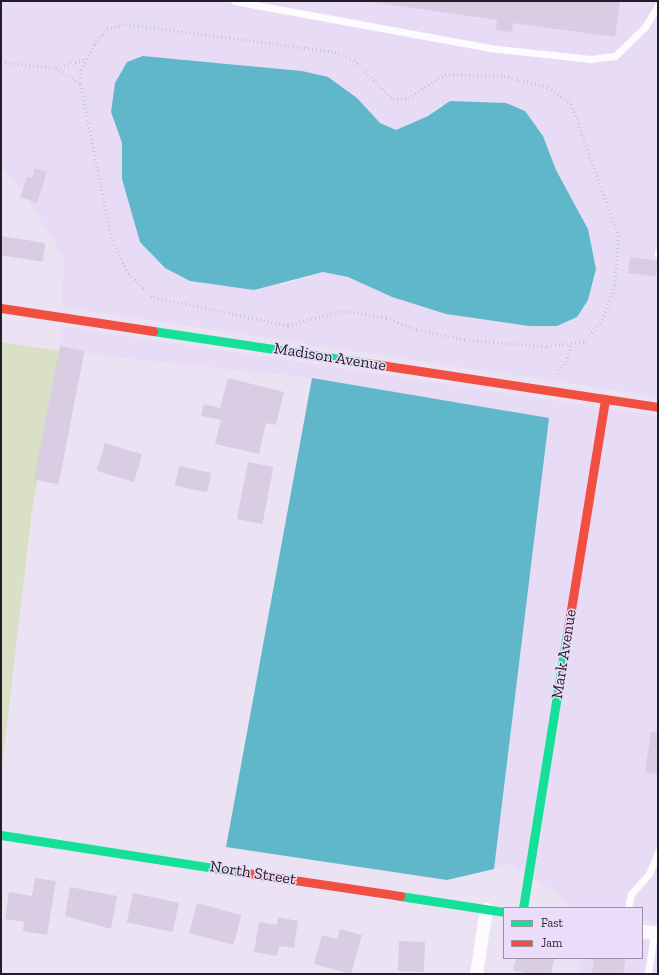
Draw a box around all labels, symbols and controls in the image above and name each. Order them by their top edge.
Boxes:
street label: Madison Avenue [272,339,388,375]
street label: Mark Avenue [547,608,581,700]
street label: North Street [208,857,298,889]
legend [503,907,643,959]
text: Fast [541,916,563,930]
text: Jam [541,936,562,950]

